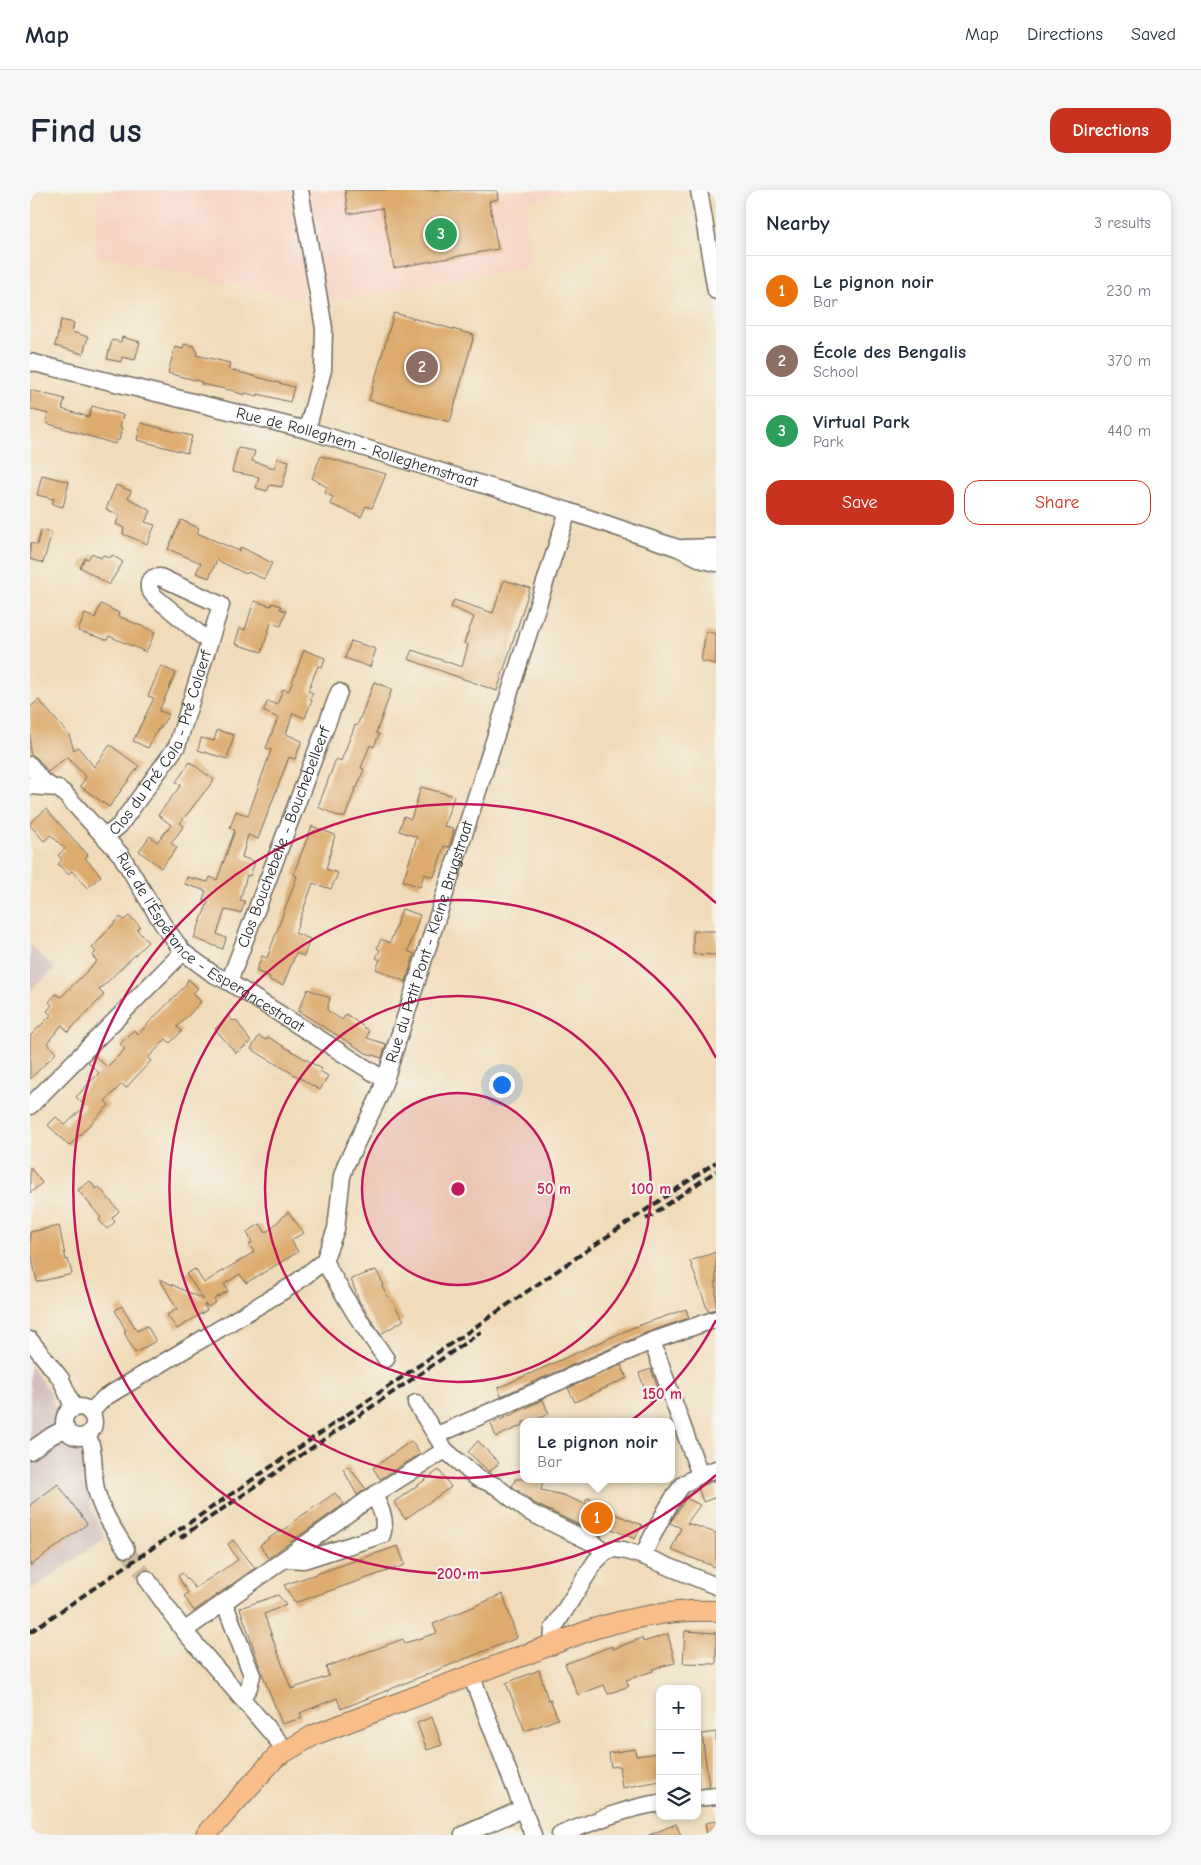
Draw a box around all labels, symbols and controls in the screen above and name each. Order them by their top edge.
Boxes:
text: Map [25,21,69,49]
text: Map [965,24,999,45]
text: Directions [1027,24,1103,45]
text: Saved [1131,24,1176,45]
button: Directions [1050,108,1171,153]
text: Find us [30,110,142,151]
text: Nearby [766,211,830,235]
text: 3 results [1094,214,1151,232]
pin: 3 [425,215,457,253]
text: Le pignon noir [813,271,933,293]
text: 1 [779,282,785,300]
text: 230 m [1106,282,1151,300]
text: Bar [813,293,838,311]
text: École des Bengalis [813,341,966,363]
pin: 2 [406,348,438,386]
text: 2 [778,352,786,370]
text: 370 m [1107,352,1151,370]
text: School [813,363,859,381]
street label: Rue de Rolleghem - Rolleghemstraat [234,404,480,492]
text: Virtual Park [813,411,910,433]
text: 3 [778,422,786,440]
text: 440 m [1107,422,1151,440]
text: Park [813,433,844,451]
button: Save [766,480,954,525]
button: Share [964,480,1151,525]
street label: Clos du Pré Cola - Pré Colaerf [106,647,216,839]
street label: Clos Bouchebelle - Bouchebelleerf [234,723,335,950]
street label: Rue du Petit Pont - Kleine Brugstraat [382,818,477,1065]
street label: Rue de l'Éspérance - Esperancestraat [113,849,308,1036]
your location [489,1072,515,1098]
centre of rings [449,1180,467,1198]
text: 50 m [537,1180,571,1198]
text: 100 m [631,1180,671,1198]
text: 150 m [642,1385,682,1403]
popup [520,1418,675,1483]
text: Le pignon noir [537,1431,658,1453]
text: Bar [537,1453,562,1471]
pin: 1 [581,1499,613,1537]
text: 200 m [437,1565,479,1583]
map controls [656,1685,701,1820]
button: + [656,1685,701,1730]
button: − [656,1730,701,1775]
button: layers [656,1775,701,1820]

